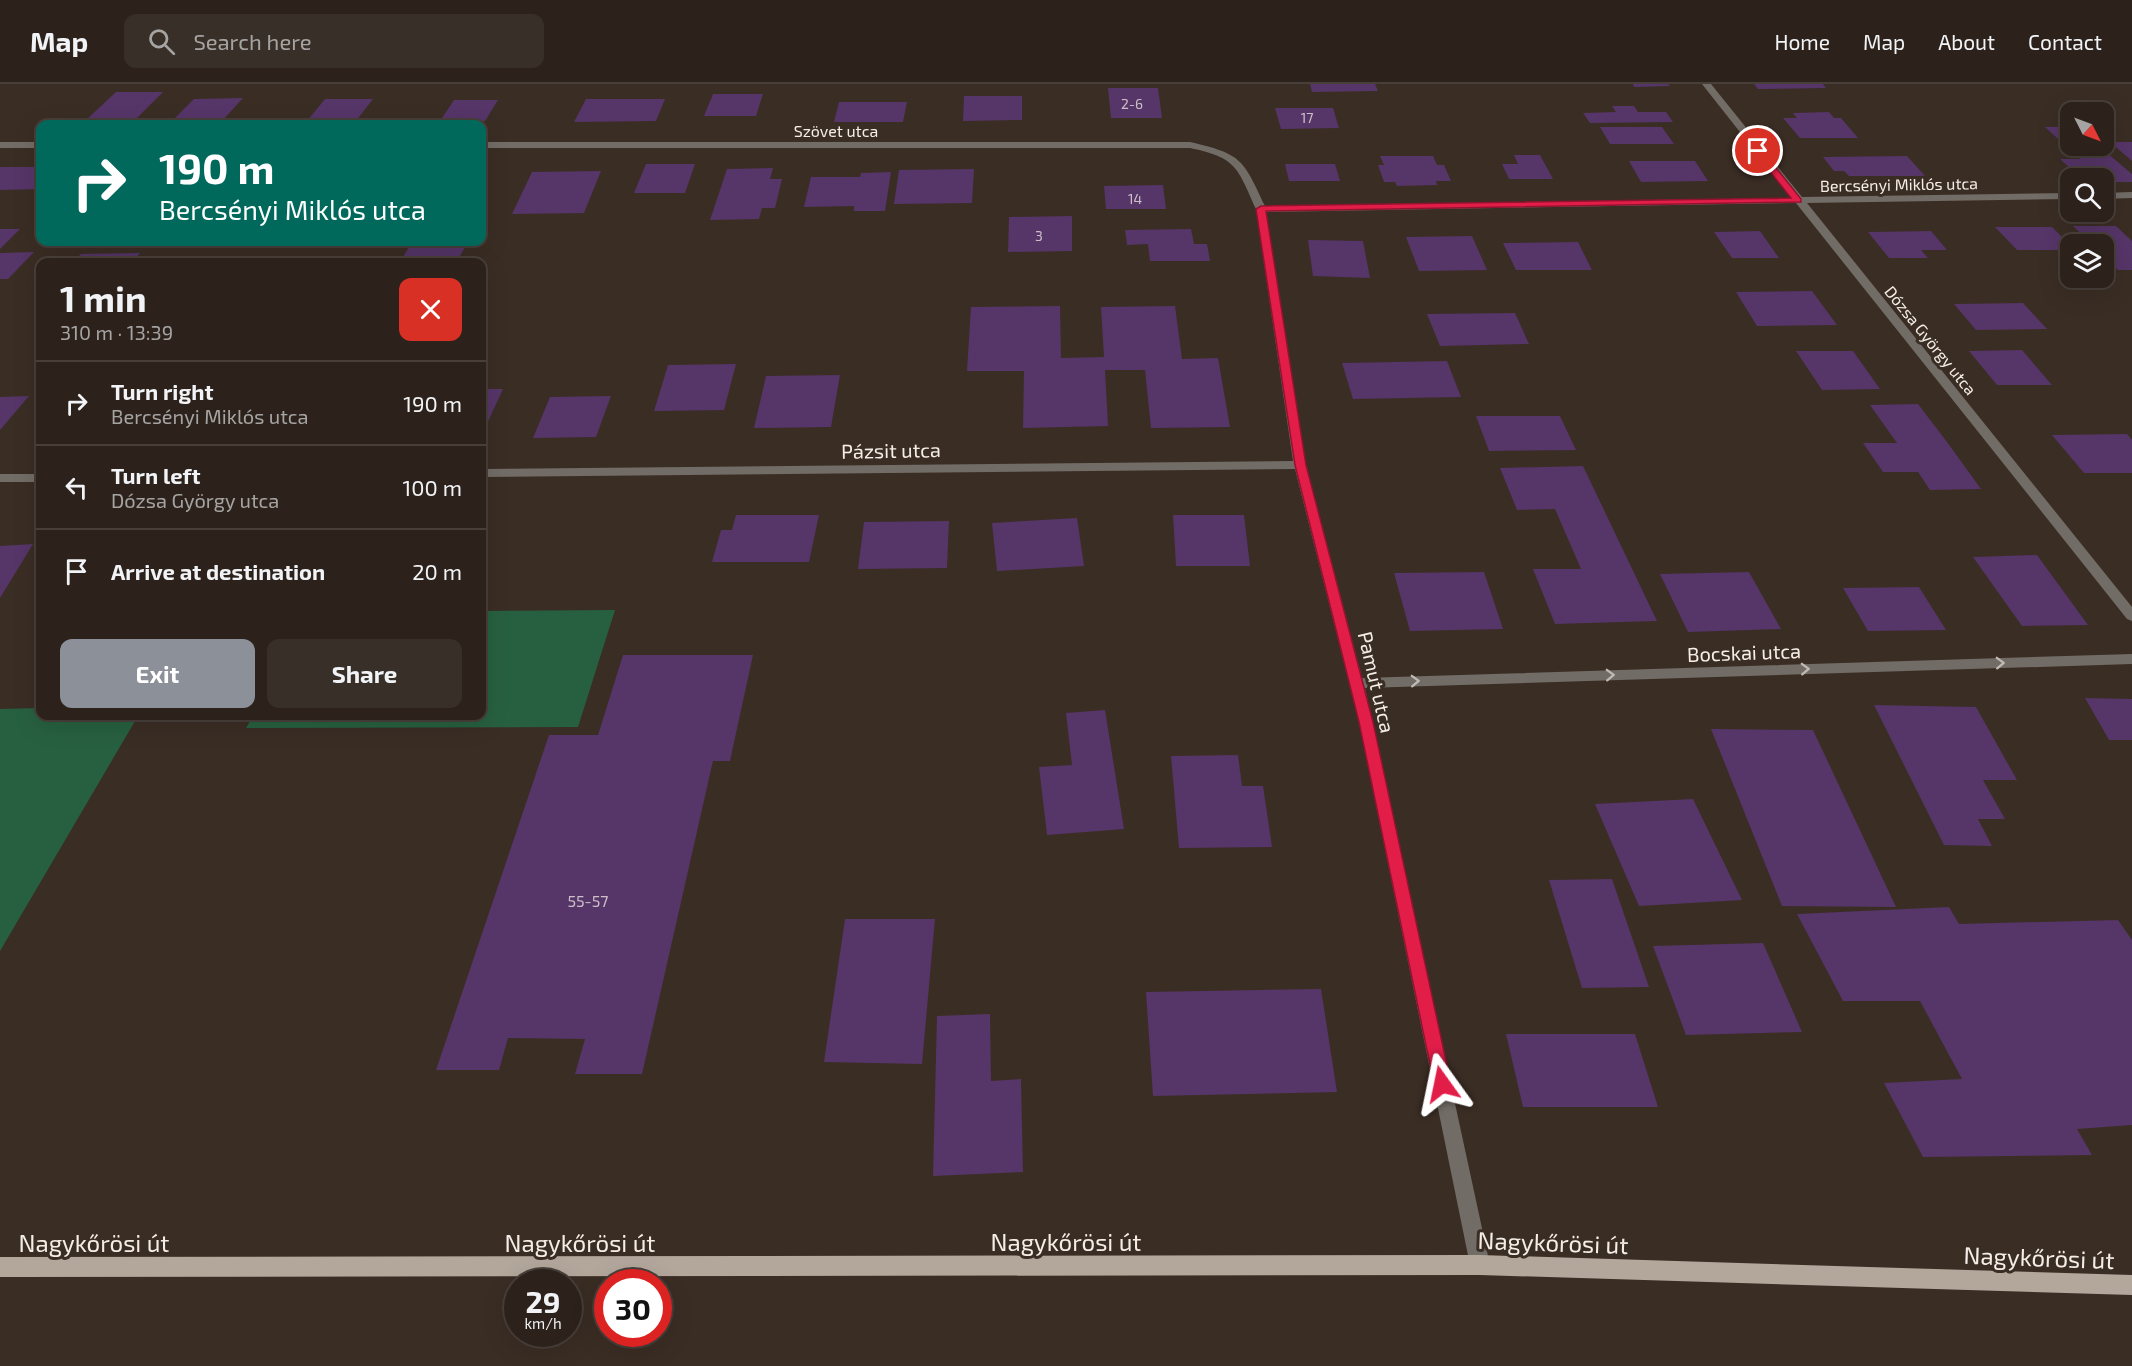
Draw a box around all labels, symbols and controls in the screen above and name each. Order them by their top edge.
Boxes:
search box [124,14,544,68]
text: Map [30,24,88,58]
icon: search [145,25,178,58]
text: Search here [193,28,312,54]
text: Home [1774,29,1830,54]
text: Map [1863,29,1905,54]
text: About [1938,29,1995,54]
text: Contact [2028,29,2102,54]
house number: 2-6 [1121,95,1143,112]
north arrow [2060,102,2114,156]
map controls [2060,102,2114,288]
house number: 17 [1301,109,1313,126]
street label: Szövet utca [794,121,878,140]
pin [1732,125,1783,176]
icon: arrive [1741,134,1774,167]
text: 190 m [159,142,275,192]
icon: right [60,144,138,222]
button: search [2060,168,2114,222]
street label: Bercsényi Miklós utca [1820,173,1978,195]
house number: 14 [1128,190,1142,207]
text: Bercsényi Miklós utca [159,193,426,225]
house number: 3 [1035,227,1043,244]
button: layers [2060,234,2114,288]
text: 1 min [60,276,147,319]
button: close [399,278,462,341]
street label: Dózsa György utca [1881,282,1981,398]
text: 310 m · 13:39 [60,320,173,344]
text: Turn right [111,378,213,404]
icon: right [60,387,93,420]
text: 190 m [403,390,462,416]
text: Bercsényi Miklós utca [111,404,309,428]
street label: Pázsit utca [841,437,941,463]
text: Turn left [111,462,200,488]
icon: left [60,471,93,504]
text: 100 m [403,474,462,500]
text: Dózsa György utca [111,488,279,512]
icon: arrive [60,555,93,588]
text: Arrive at destination [111,558,325,584]
text: 20 m [412,558,462,584]
street label: Pamut utca [1354,629,1400,735]
street label: Bocskai utca [1687,638,1801,666]
button: Exit [60,639,255,708]
button: Share [267,639,462,708]
one-way arrow [1995,657,2004,669]
one-way arrow [1801,663,1810,676]
one-way arrow [1606,669,1615,682]
one-way arrow [1411,675,1420,688]
house number: 55-57 [567,891,609,910]
position arrow [1410,1052,1474,1116]
street label: Nagykőrösi út [1477,1225,1629,1259]
street label: Nagykőrösi út [991,1227,1141,1256]
street label: Nagykőrösi út [19,1228,169,1257]
street label: Nagykőrösi út [505,1228,655,1257]
street label: Nagykőrösi út [1963,1240,2115,1274]
speed limit sign: 30 [594,1269,672,1347]
text: 29 [525,1283,561,1319]
text: km/h [524,1314,562,1332]

